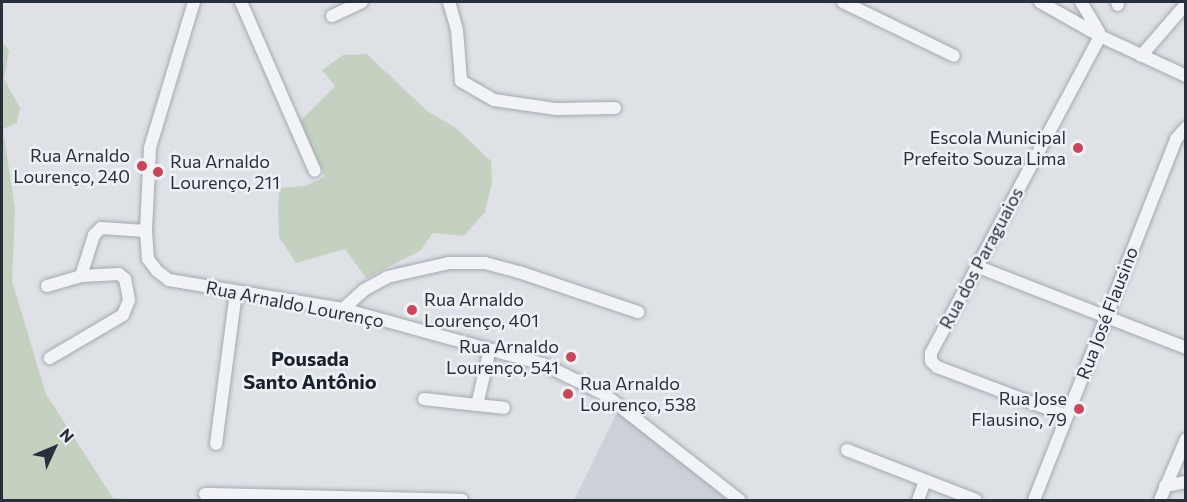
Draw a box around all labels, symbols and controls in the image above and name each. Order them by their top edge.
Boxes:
place label: Escola Municipal Prefeito Souza Lima [903,127,1066,170]
marker: Escola Municipal Prefeito Souza Lima [1071,141,1085,155]
place label: Rua Arnaldo Lourenço, 240 [13,145,130,188]
place label: Rua Arnaldo Lourenço, 211 [170,151,280,194]
marker: Rua Arnaldo Lourenço, 240 [135,159,149,173]
marker: Rua Arnaldo Lourenço, 211 [151,165,165,179]
street label: Rua dos Paraguaios [935,184,1027,332]
street label: Rua José Flausino [1072,244,1142,382]
street label: Rua Arnaldo Lourenço [204,276,386,332]
place label: Rua Arnaldo Lourenço, 401 [424,289,539,332]
marker: Rua Arnaldo Lourenço, 401 [405,303,419,317]
place label: Rua Arnaldo Lourenço, 541 [446,336,559,378]
district label: Pousada Santo Antônio [243,347,377,394]
marker: Rua Arnaldo Lourenço, 541 [564,350,578,364]
place label: Rua Arnaldo Lourenço, 538 [580,373,696,416]
marker: Rua Arnaldo Lourenço, 538 [561,387,575,401]
place label: Rua Jose Flausino, 79 [971,388,1067,430]
marker: Rua Jose Flausino, 79 [1072,402,1086,416]
north arrow [24,418,84,478]
text: N [56,424,78,446]

